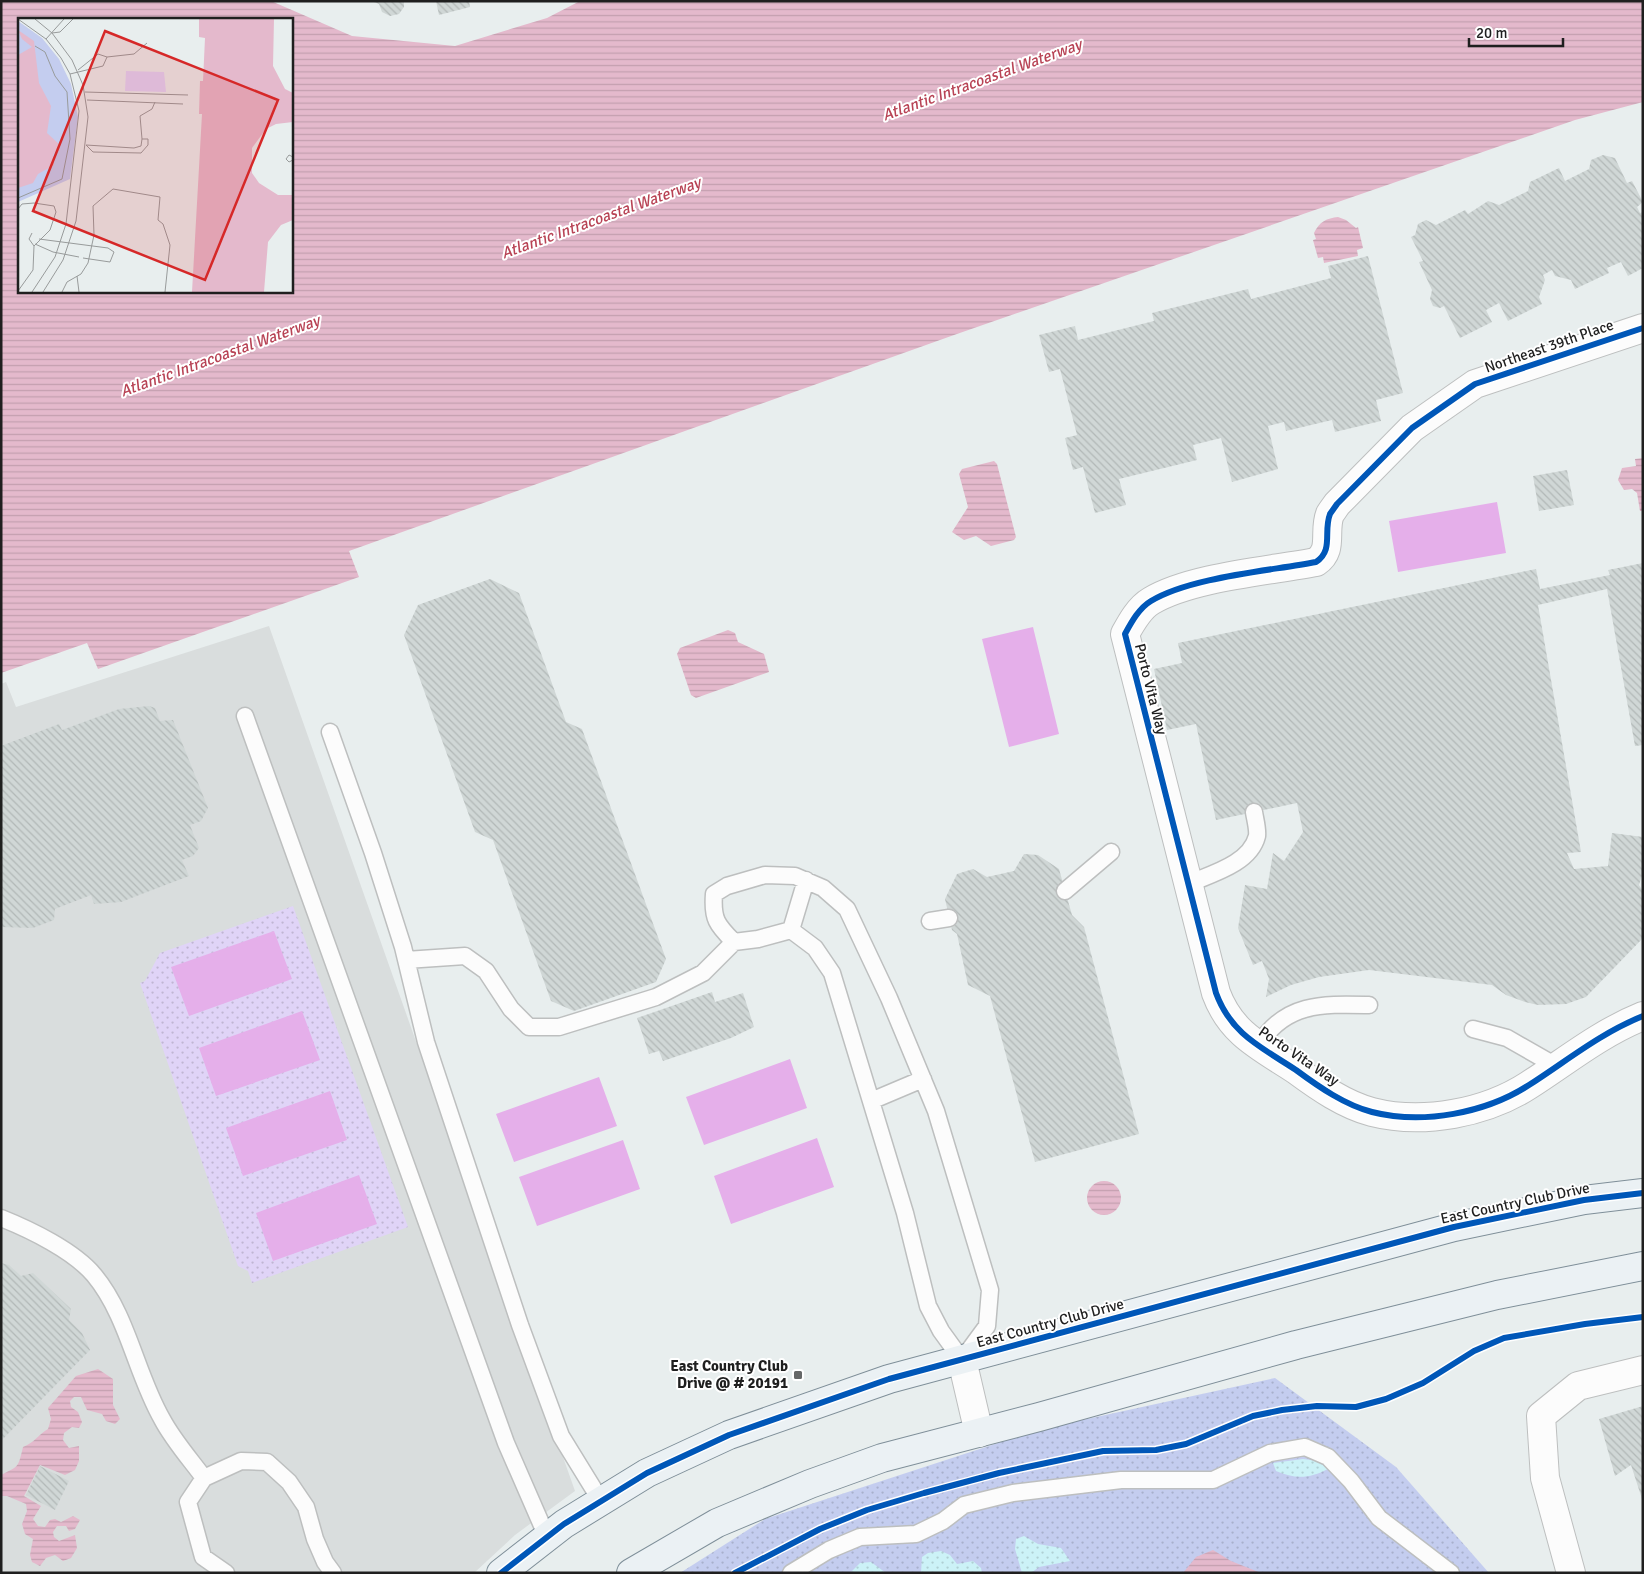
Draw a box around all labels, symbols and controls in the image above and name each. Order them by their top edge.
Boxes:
scale bar [1469,15,1563,47]
inset map [18,18,292,292]
text: 20 m [1476,24,1507,42]
water label: Atlantic Intracoastal Waterway [879,34,1087,125]
water label: Atlantic Intracoastal Waterway [498,172,706,263]
water label: Atlantic Intracoastal Waterway [117,310,325,401]
street label: Northeast 39th Place [1482,315,1616,377]
street label: Porto Vita Way [1131,642,1171,736]
street label: Porto Vita Way [1255,1022,1343,1090]
street label: East Country Club Drive [1439,1178,1591,1228]
street label: East Country Club Drive [974,1295,1126,1351]
place label: East Country Club Drive @ # 20191 [670,1357,788,1392]
marker: East Country Club Drive @ # 20191 [792,1369,804,1381]

